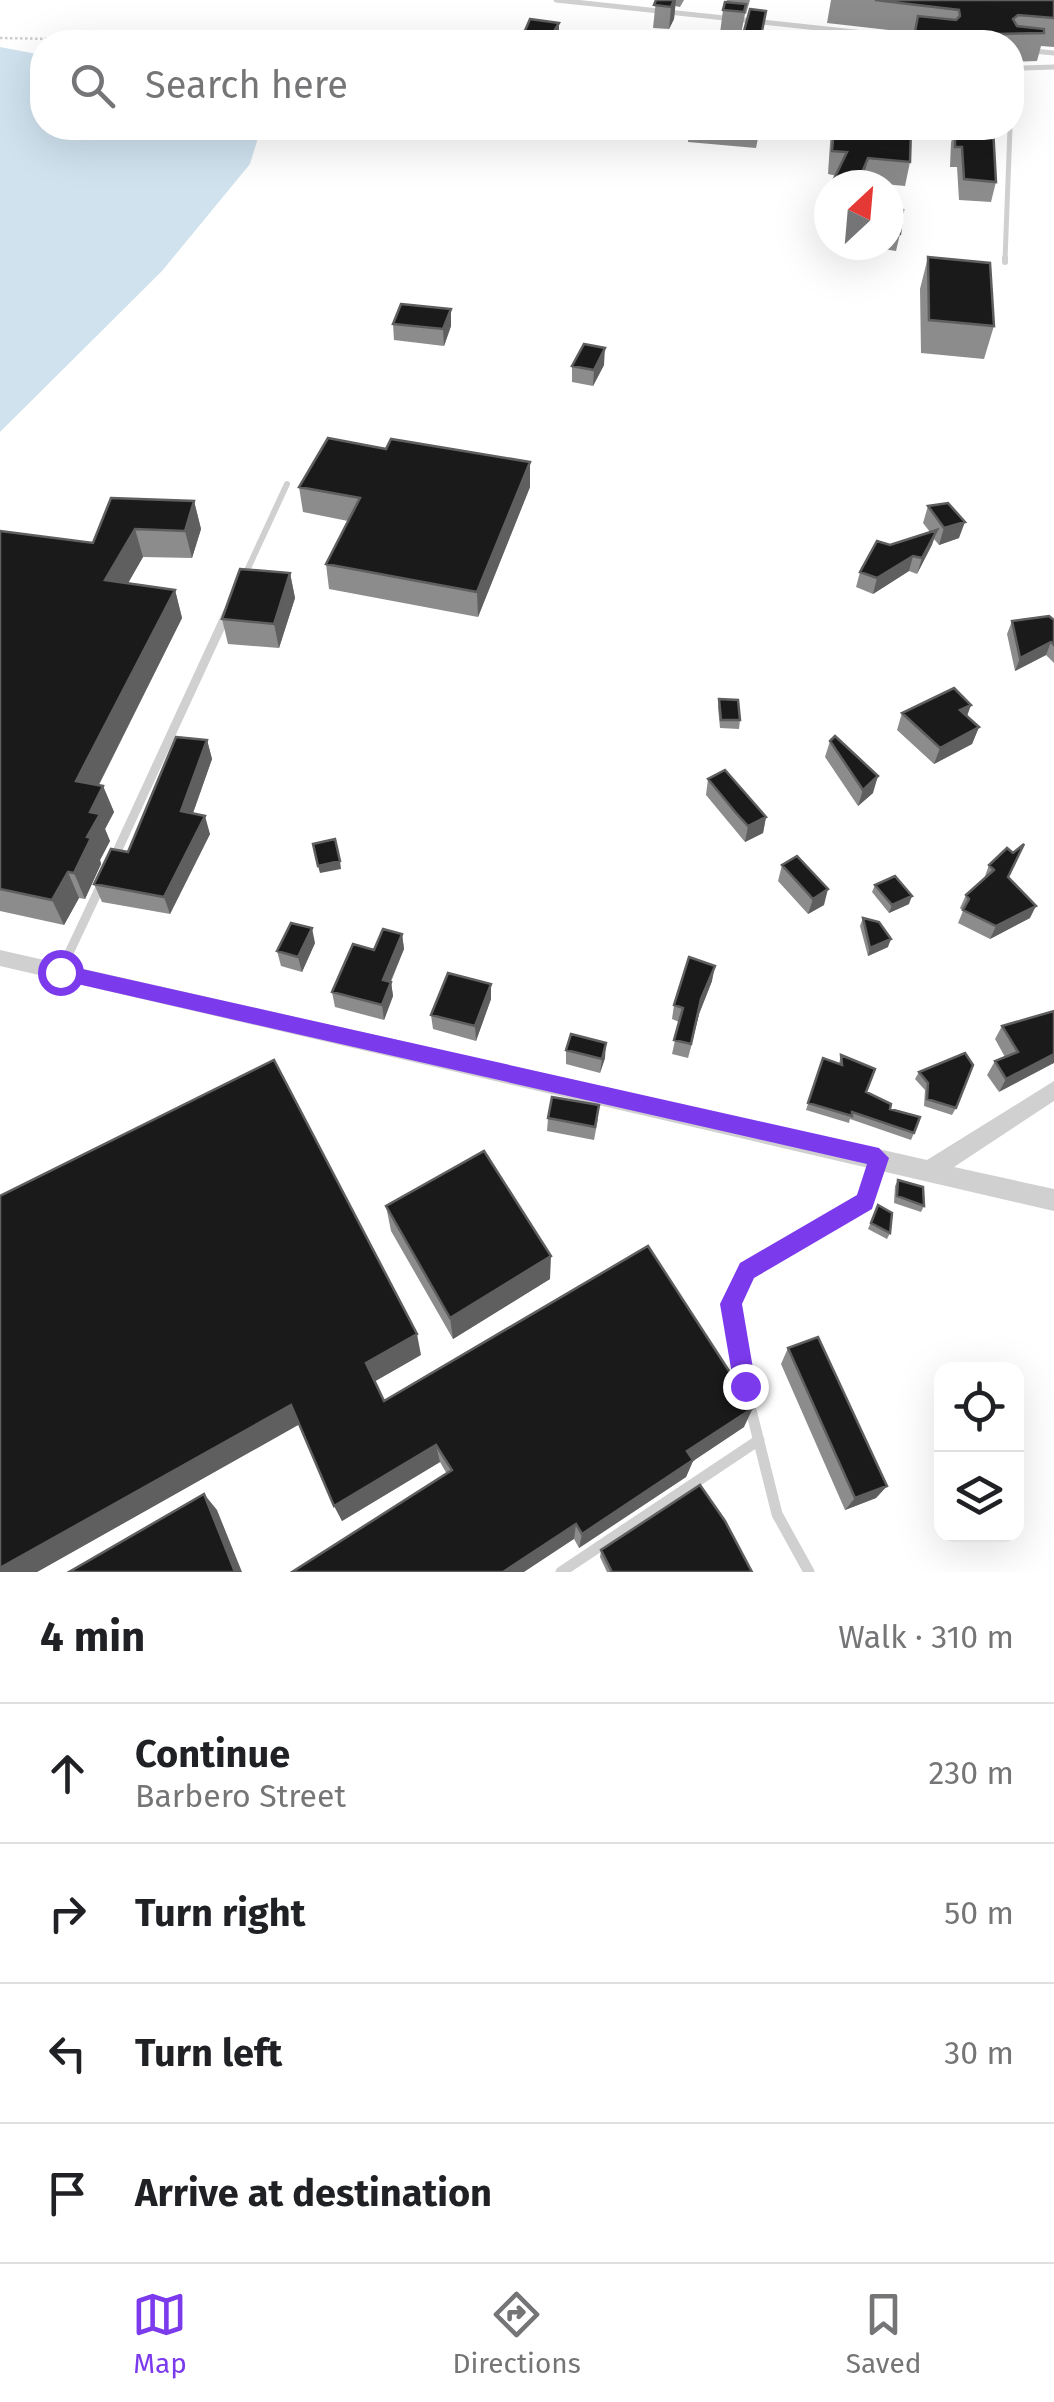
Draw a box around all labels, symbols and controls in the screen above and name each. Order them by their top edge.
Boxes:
search box [30,30,1024,140]
icon: search [65,58,120,113]
text: Search here [145,62,348,108]
north arrow [814,170,904,260]
route start [38,950,84,996]
map controls [934,1362,1024,1542]
button: locate [934,1362,1024,1452]
route end [723,1364,769,1410]
button: layers [934,1452,1024,1542]
text: 4 min [40,1612,145,1662]
text: Walk · 310 m [838,1618,1014,1656]
text: Continue [135,1731,290,1777]
icon: ahead [40,1746,95,1801]
text: 230 m [929,1754,1014,1792]
text: Barbero Street [135,1777,346,1815]
icon: right [40,1886,95,1941]
text: Turn right [135,1890,305,1936]
text: 50 m [944,1894,1014,1932]
icon: left [40,2026,95,2081]
text: Turn left [135,2030,282,2076]
text: 30 m [944,2034,1014,2072]
icon: arrive [40,2166,95,2221]
text: Arrive at destination [135,2170,492,2216]
tab: Map [132,2287,187,2380]
tab: Directions [452,2287,581,2380]
tab: Saved [846,2287,922,2380]

